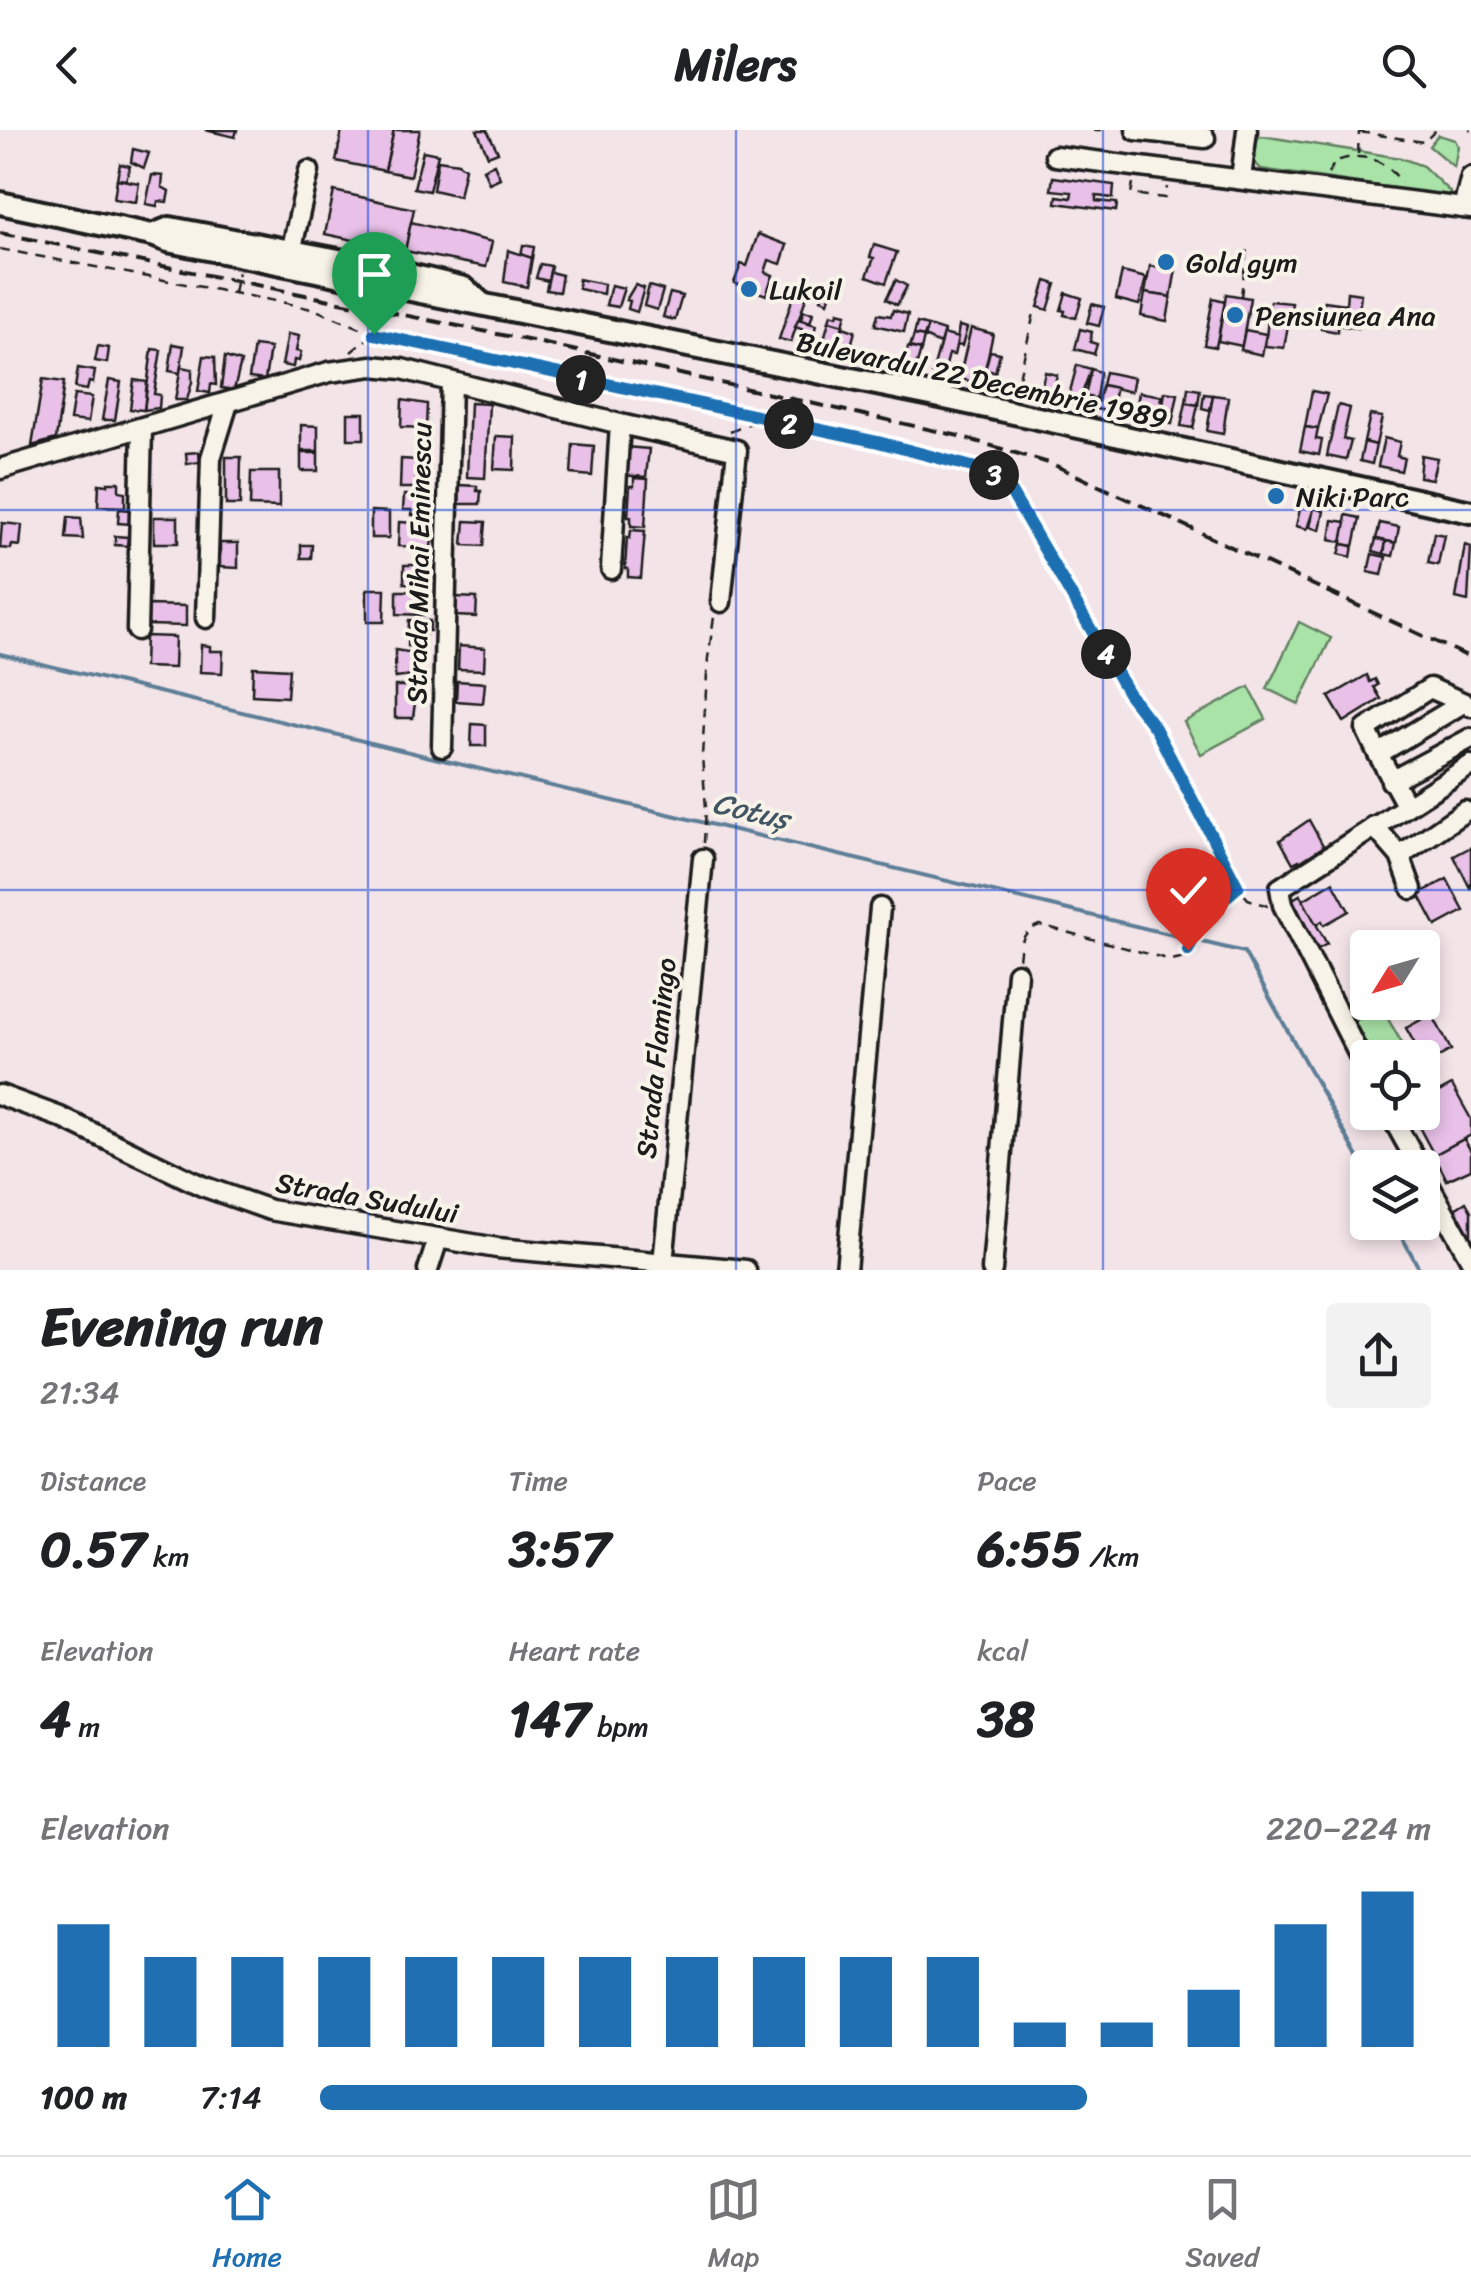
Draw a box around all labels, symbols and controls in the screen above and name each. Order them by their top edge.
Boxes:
text: Milers [675,25,797,105]
icon: back [40,38,95,93]
icon: search [1376,38,1431,93]
pin [332,232,417,335]
place label: Gold gym [1186,238,1298,287]
icon: arrive [347,247,402,302]
marker: Gold gym [1155,251,1177,273]
place label: Lukoil [769,265,843,314]
marker: Lukoil [738,278,760,300]
place label: Pensiunea Ana [1255,291,1436,340]
marker: Pensiunea Ana [1224,304,1246,326]
street label: Bulevardul 22 Decembrie 1989 [792,317,1172,443]
pin: 1 [556,355,606,405]
text: 1 [575,355,587,404]
pin: 2 [764,399,814,449]
text: 2 [781,399,797,448]
street label: Strada Mihai Eminescu [392,422,446,704]
pin: 3 [969,450,1019,500]
text: 3 [986,450,1002,499]
place label: Niki Parc [1296,472,1409,521]
marker: Niki Parc [1265,485,1287,507]
pin: 4 [1081,629,1131,679]
text: 4 [1097,629,1115,678]
water label: Cotuș [707,776,799,847]
pin [1146,848,1231,951]
icon: check [1161,863,1216,918]
north arrow [1350,930,1440,1020]
map controls [1350,930,1440,1240]
street label: Strada Flamingo [621,955,691,1161]
button: locate [1350,1040,1440,1130]
button: layers [1350,1150,1440,1240]
street label: Strada Sudului [272,1158,463,1238]
text: Evening run [40,1278,323,1375]
button: share [1326,1303,1431,1408]
text: 21:34 [40,1364,119,1421]
text: Distance [40,1456,146,1505]
text: Time [509,1456,568,1505]
text: Pace [977,1456,1037,1505]
text: 0.57 [40,1505,146,1594]
text: 3:57 [509,1505,610,1594]
text: 6:55 [977,1505,1082,1594]
text: km [146,1532,189,1581]
text: /km [1082,1532,1139,1581]
text: Elevation [40,1626,153,1675]
text: Heart rate [509,1626,640,1675]
text: kcal [977,1626,1028,1675]
text: 4 [40,1675,71,1764]
text: 147 [509,1675,590,1764]
text: 38 [977,1675,1035,1764]
text: m [71,1702,100,1751]
text: bpm [590,1702,649,1751]
text: Elevation [40,1800,170,1857]
text: 220–224 m [1266,1800,1431,1857]
text: 100 m [40,2069,127,2126]
text: 7:14 [200,2069,262,2126]
tab: Home [212,2172,282,2281]
tab: Map [706,2172,761,2281]
tab: Saved [1185,2172,1259,2281]

